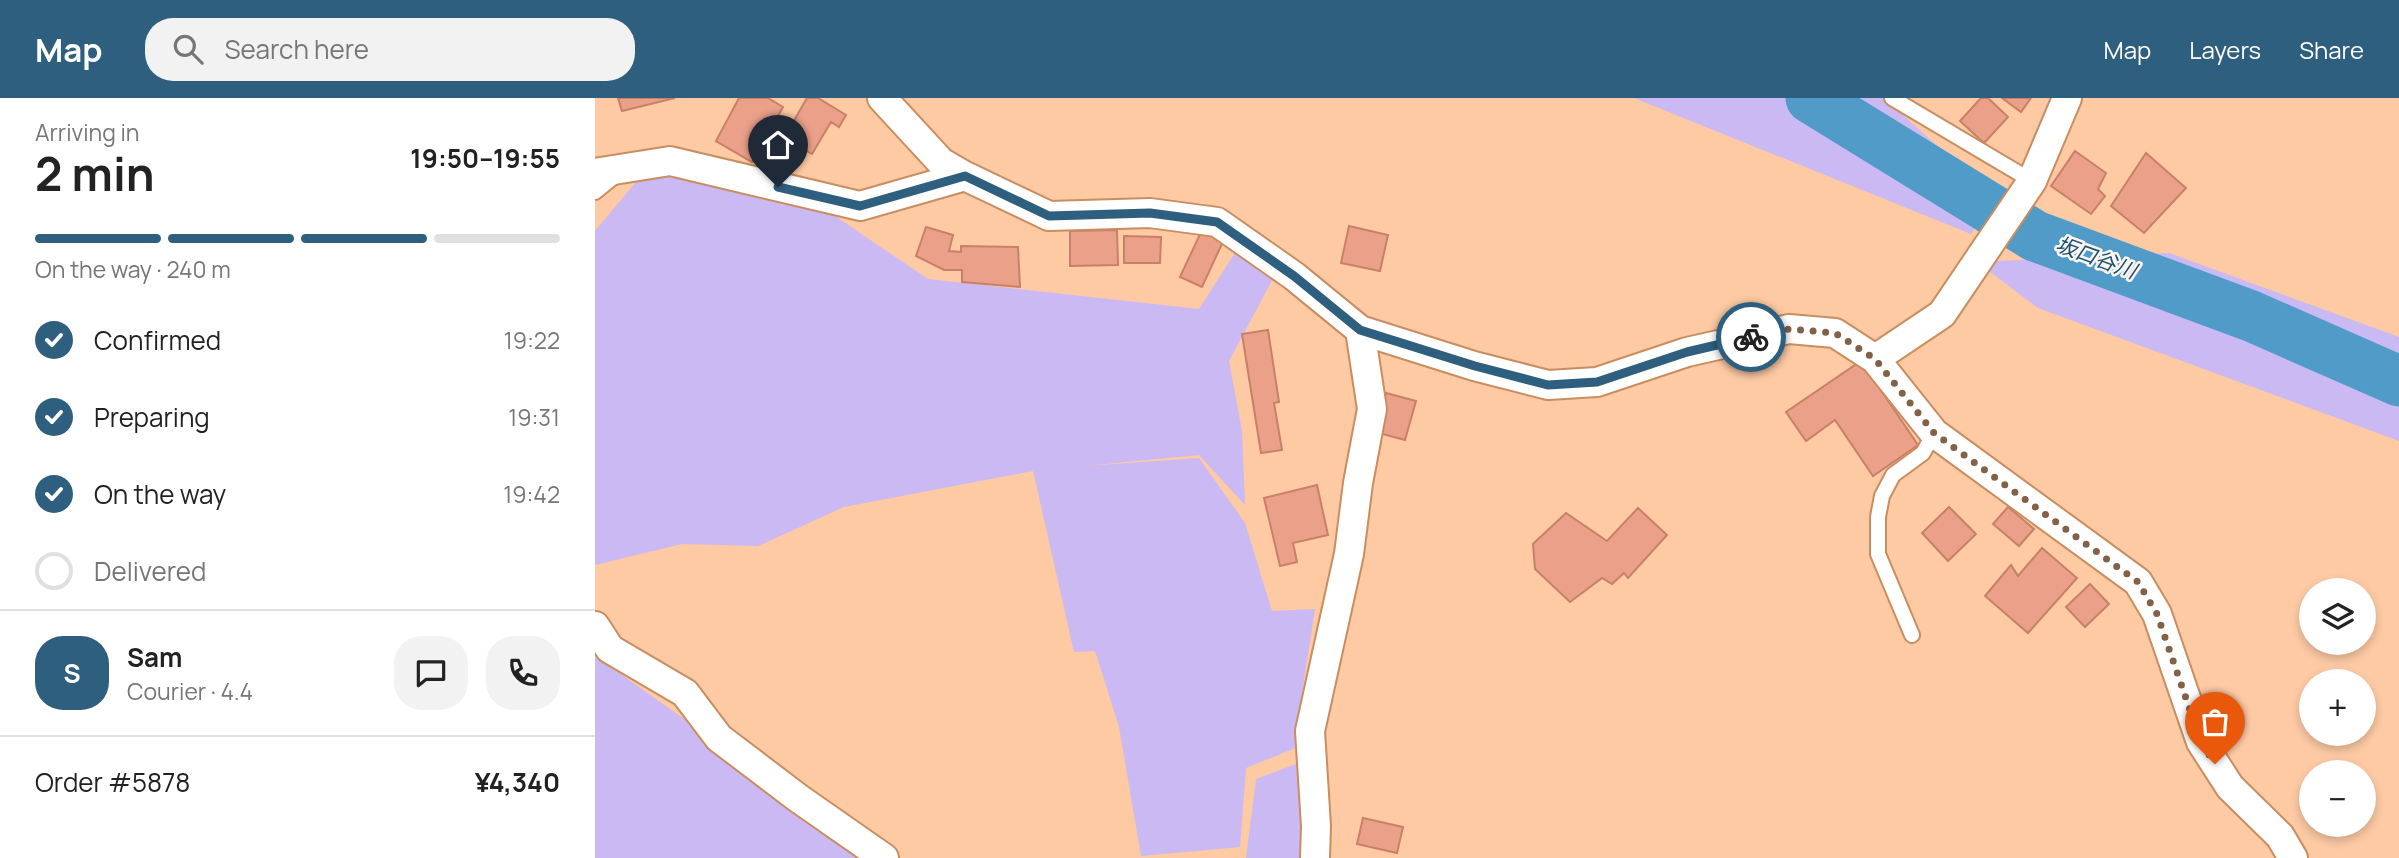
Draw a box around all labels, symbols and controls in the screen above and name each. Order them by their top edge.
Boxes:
search box [145,18,635,81]
text: Map [35,27,103,72]
icon: search [169,30,207,68]
text: Search here [225,31,369,67]
text: Map [2104,33,2151,66]
text: Layers [2189,33,2261,66]
text: Share [2299,33,2364,66]
pin [748,115,808,187]
text: Arriving in [35,116,140,148]
icon: home [759,126,797,164]
text: 19:50–19:55 [410,140,560,176]
text: 2 min [35,142,155,205]
water label: 坂口谷川 [2052,230,2142,285]
text: On the way · 240 m [35,253,231,285]
courier [1716,302,1786,372]
icon: bike [1732,318,1770,356]
icon: check [35,321,73,359]
text: Confirmed [94,322,221,358]
text: 19:22 [504,324,560,356]
icon: check [35,398,73,436]
text: Preparing [94,399,210,435]
text: 19:31 [508,401,560,433]
icon: check [35,475,73,513]
text: On the way [94,476,226,512]
text: 19:42 [503,478,560,510]
text: Delivered [94,553,206,589]
map controls [2299,578,2376,837]
button: layers [2299,578,2376,655]
button: chat [394,636,468,710]
button: phone [486,636,560,710]
text: Sam [127,639,182,675]
text: S [63,655,81,691]
button: + [2299,669,2376,746]
text: Courier · 4.4 [127,675,253,707]
pin [2185,692,2245,764]
icon: bag [2196,703,2234,741]
button: − [2299,760,2376,837]
text: Order #5878 [35,764,190,800]
text: ¥4,340 [475,764,560,800]

